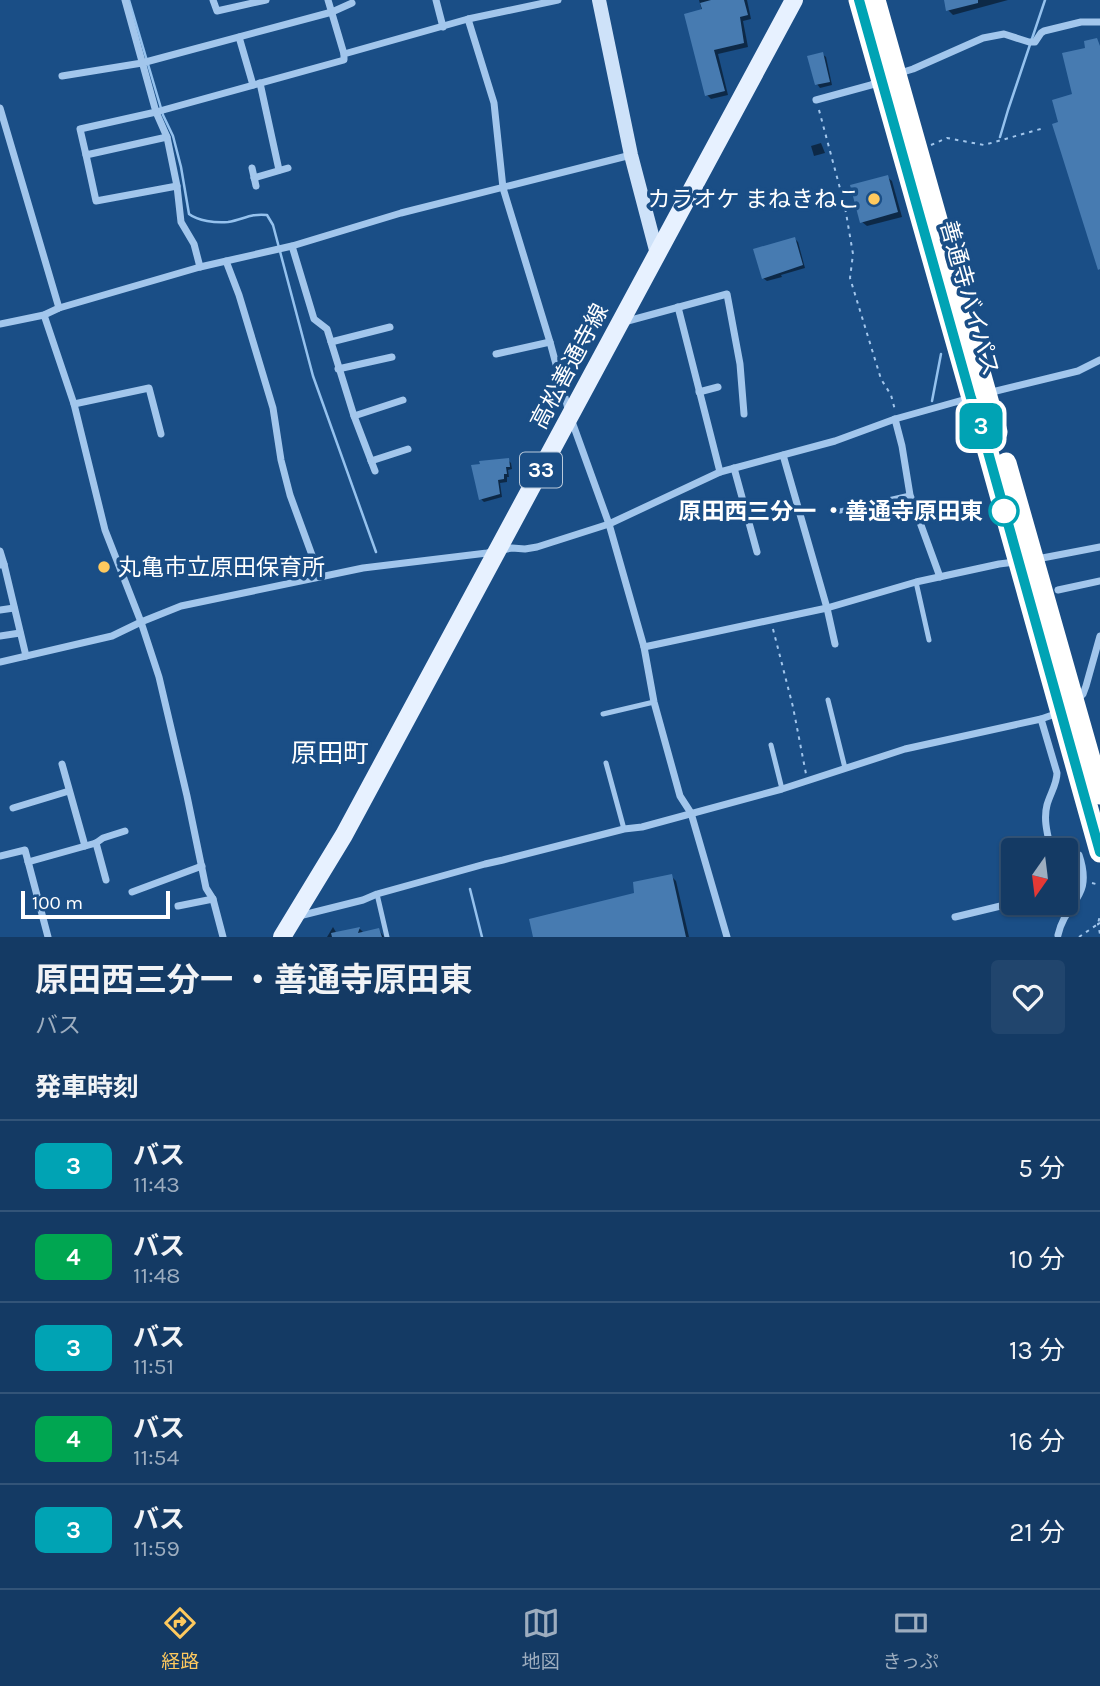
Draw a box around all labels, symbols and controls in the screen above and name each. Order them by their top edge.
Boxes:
place label: カラオケ まねきねこ [648,186,860,213]
marker: カラオケ まねきねこ [866,191,882,207]
street label: 善通寺バイパス [934,217,1005,379]
street label: 高松善通寺線 [525,299,614,433]
line badge: 3 [958,403,1004,449]
text: 3 [974,412,988,440]
road number: 33 [520,452,562,488]
marker: 原田西三分一 ・善通寺原田東 [989,496,1019,526]
place label: 原田西三分一 ・善通寺原田東 [678,498,983,525]
place label: 丸亀市立原田保育所 [118,554,325,581]
marker: 丸亀市立原田保育所 [96,559,112,575]
district label: 原田町 [291,738,369,769]
north arrow [1001,838,1078,915]
map controls [1001,838,1078,915]
scale bar [21,888,170,920]
text: 100 m [32,892,83,914]
button: heart [991,960,1065,1034]
text: 原田西三分一 ・善通寺原田東 [35,961,472,999]
text: バス [35,1012,81,1039]
text: 発車時刻 [35,1072,139,1103]
text: バス [133,1140,185,1171]
text: 3 [66,1152,81,1180]
text: 5 分 [1018,1153,1065,1184]
text: 11:43 [133,1171,180,1198]
text: バス [133,1231,185,1262]
text: 4 [66,1243,81,1271]
text: 10 分 [1009,1244,1065,1275]
text: 11:48 [133,1262,180,1289]
text: バス [133,1322,185,1353]
text: 3 [66,1334,81,1362]
text: 13 分 [1009,1335,1065,1366]
text: 11:51 [133,1353,174,1380]
text: バス [133,1413,185,1444]
text: 4 [66,1425,81,1453]
text: 16 分 [1009,1426,1065,1457]
text: 11:54 [133,1444,179,1471]
text: バス [133,1504,185,1535]
text: 3 [66,1516,81,1544]
text: 21 分 [1009,1517,1065,1548]
text: 11:59 [133,1535,180,1562]
tab: 経路 [161,1604,199,1673]
tab: 地図 [522,1604,560,1673]
tab: きっぷ [882,1604,939,1673]

